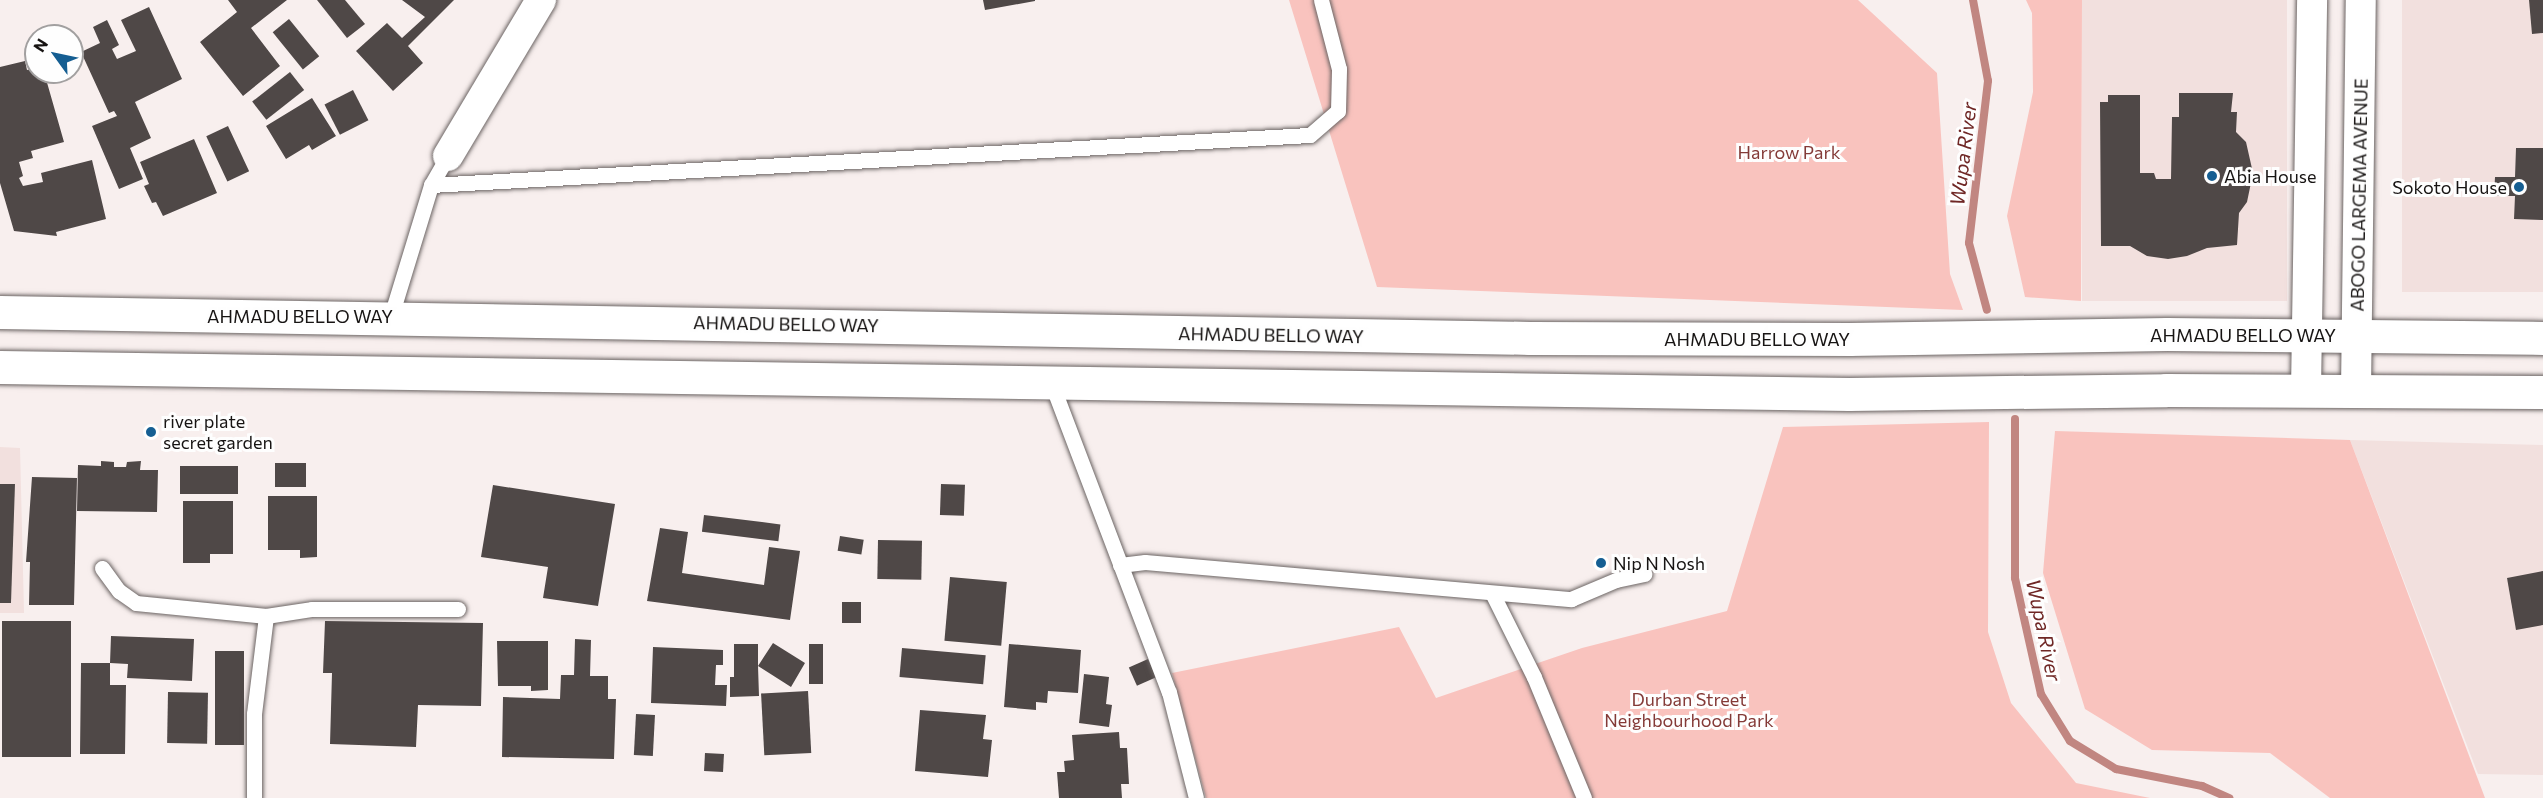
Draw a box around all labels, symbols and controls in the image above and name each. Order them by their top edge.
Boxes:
north arrow [24,24,84,84]
text: N [29,35,51,55]
street label: ABOGO LARGEMA AVENUE [2346,78,2372,312]
water label: Wupa River [1945,101,1981,207]
park label: Harrow Park [1738,141,1840,163]
place label: Abia House [2224,165,2317,187]
marker: Abia House [2205,169,2219,183]
place label: Sokoto House [2392,176,2507,198]
marker: Sokoto House [2512,180,2526,194]
street label: AHMADU BELLO WAY [207,305,393,327]
street label: AHMADU BELLO WAY [693,312,879,336]
street label: AHMADU BELLO WAY [1178,323,1364,347]
street label: AHMADU BELLO WAY [2150,324,2336,346]
street label: AHMADU BELLO WAY [1664,328,1850,350]
place label: river plate secret garden [163,411,273,454]
marker: river plate secret garden [144,425,158,439]
place label: Nip N Nosh [1613,552,1705,574]
marker: Nip N Nosh [1594,556,1608,570]
water label: Wupa River [2021,577,2067,683]
park label: Durban Street Neighbourhood Park [1604,689,1774,732]

